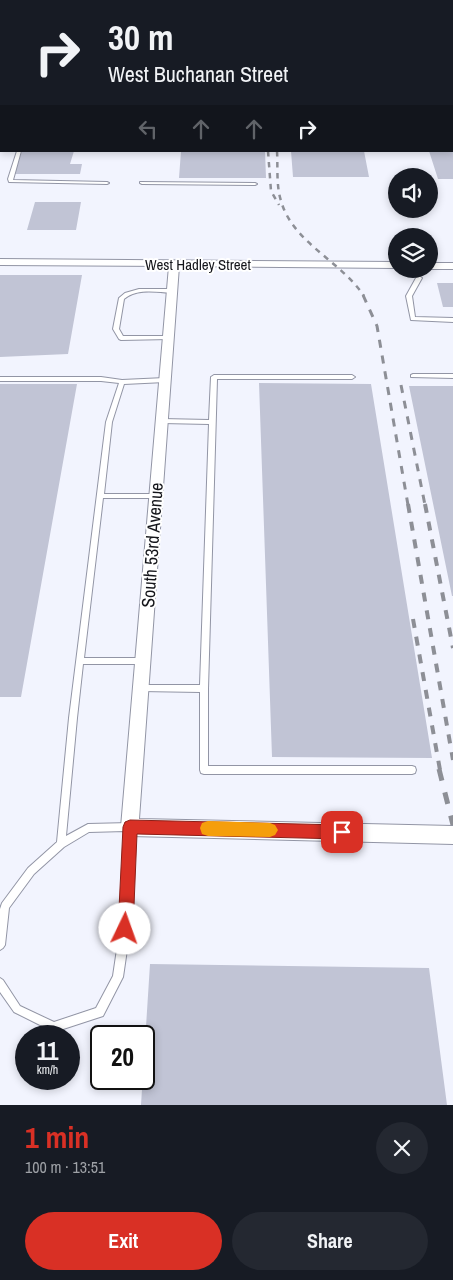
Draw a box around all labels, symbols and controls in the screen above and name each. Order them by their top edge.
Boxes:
text: 30 m [108,14,173,61]
icon: right [25,20,90,85]
text: West Buchanan Street [108,59,288,89]
icon: left [134,115,162,143]
icon: ahead [187,115,215,143]
icon: ahead [240,115,268,143]
icon: right [293,115,321,143]
map controls [388,168,438,278]
button: sound [388,168,438,218]
button: layers [388,228,438,278]
street label: West Hadley Street [145,254,251,275]
street label: South 53rd Avenue [135,482,169,608]
pin [321,811,363,853]
icon: arrive [328,818,356,846]
position arrow [98,902,150,954]
speed limit sign: 20 [90,1025,155,1090]
text: 11 [37,1034,58,1068]
text: km/h [37,1062,58,1078]
text: 1 min [25,1117,89,1157]
button: close [376,1122,428,1174]
text: 100 m · 13:51 [25,1156,105,1178]
button: Exit [25,1212,222,1270]
button: Share [232,1212,428,1270]

